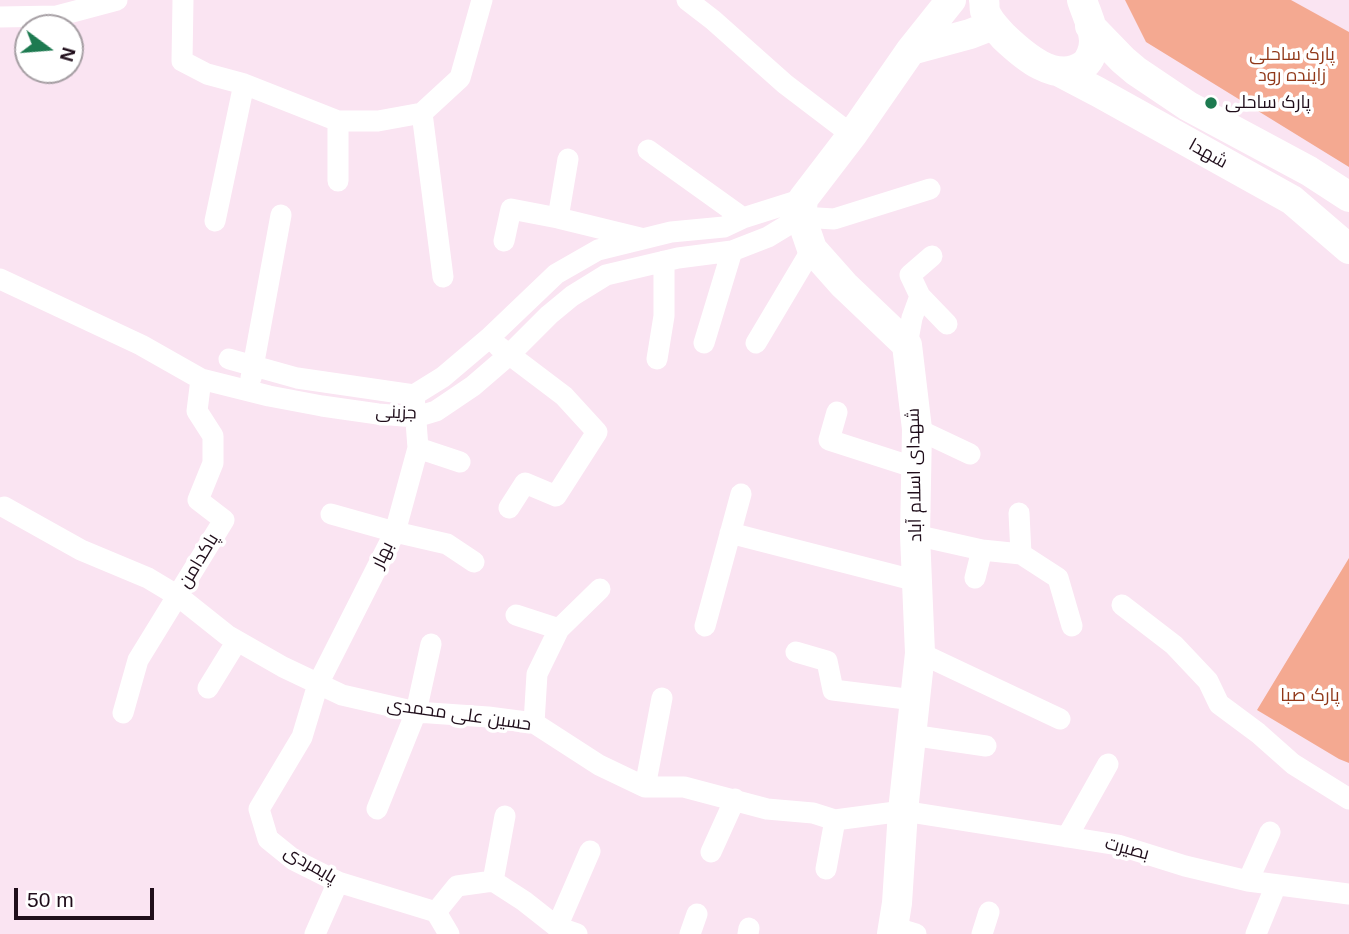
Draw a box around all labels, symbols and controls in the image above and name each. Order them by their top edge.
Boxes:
north arrow [14,14,84,84]
park label: پارک ساحلی زاینده رود [1249,44,1335,86]
text: N [56,45,80,64]
place label: پارک ساحلی [1225,92,1311,114]
marker: پارک ساحلی [1203,95,1219,111]
street label: شهدا [1185,135,1231,173]
street label: جزینی [375,401,417,425]
street label: شهدای اسلام آباد [903,408,927,542]
street label: پاکدامن [174,530,224,592]
street label: بهار [367,538,399,572]
park label: پارک صبا [1280,685,1340,707]
street label: حسین علی محمدی [385,694,533,736]
street label: بصیرت [1102,833,1152,865]
street label: پایمردی [280,841,340,889]
scale bar [18,874,158,918]
text: 50 m [27,888,74,911]

